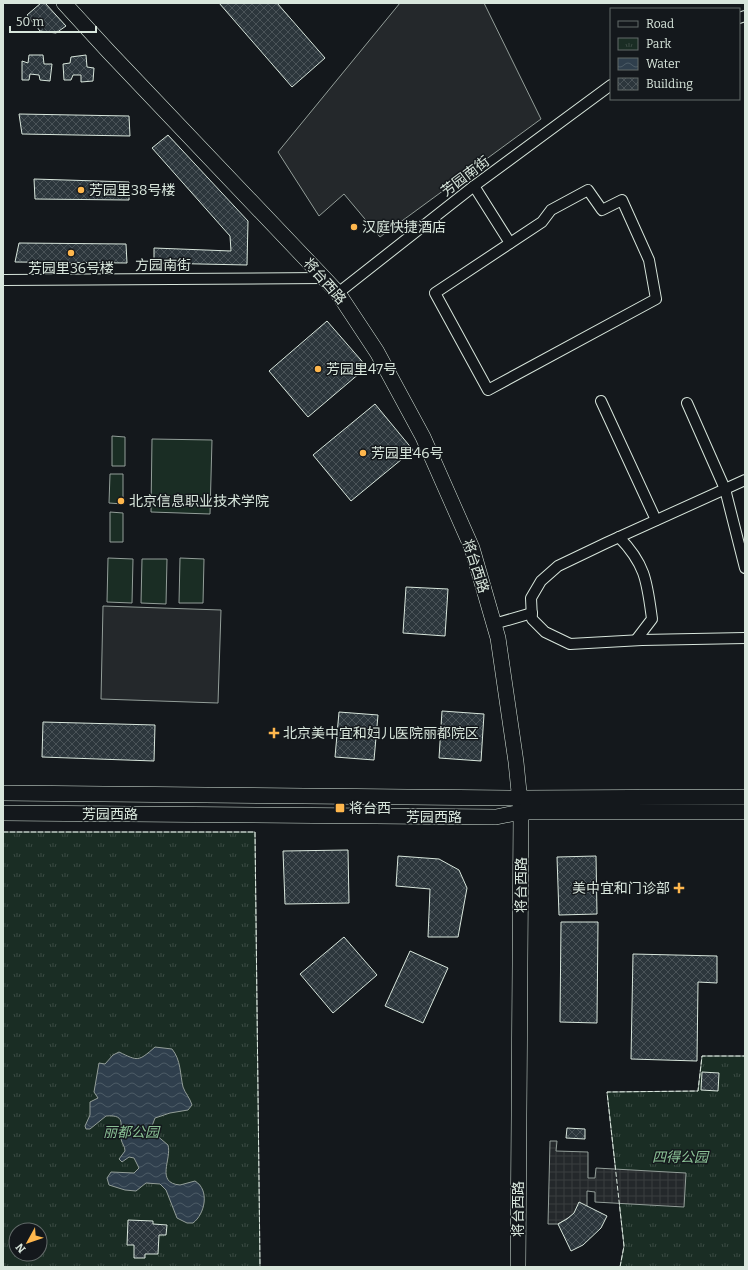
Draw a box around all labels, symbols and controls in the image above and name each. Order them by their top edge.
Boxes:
scale bar [10,8,96,34]
legend [610,8,740,100]
text: 50 m [16,15,45,29]
text: Road [646,17,674,31]
text: Park [646,37,672,51]
text: Water [646,57,681,71]
text: Building [646,77,693,91]
street label: 芳园南街 [438,153,493,200]
place label: 芳园里38号楼 [89,182,175,199]
marker: 芳园里38号楼 [76,185,86,195]
place label: 汉庭快捷酒店 [362,219,446,236]
marker: 汉庭快捷酒店 [349,222,359,232]
marker: 芳园里36号楼 [66,248,76,258]
street label: 将台西路 [300,255,349,308]
street label: 方园南街 [135,257,191,274]
place label: 芳园里36号楼 [28,260,114,277]
place label: 芳园里47号 [326,361,397,378]
marker: 芳园里47号 [313,364,323,374]
place label: 芳园里46号 [371,445,443,462]
marker: 芳园里46号 [358,448,368,458]
place label: 北京信息职业技术学院 [129,493,269,510]
marker: 北京信息职业技术学院 [116,496,126,506]
street label: 将台西路 [459,537,492,595]
place label: 北京美中宜和妇儿医院丽都院区 [283,725,479,742]
marker: 北京美中宜和妇儿医院丽都院区 [268,727,280,739]
place label: 将台西 [349,800,391,817]
marker: 将台西 [334,802,346,814]
street label: 芳园西路 [82,806,138,823]
street label: 芳园西路 [406,809,462,826]
street label: 将台西路 [513,857,530,913]
place label: 美中宜和门诊部 [572,880,670,897]
marker: 美中宜和门诊部 [673,882,685,894]
park label: 丽都公园 [103,1124,161,1141]
park label: 四得公园 [652,1149,710,1166]
street label: 将台西路 [510,1181,527,1237]
north arrow [8,1222,48,1262]
text: N [13,1240,28,1256]

